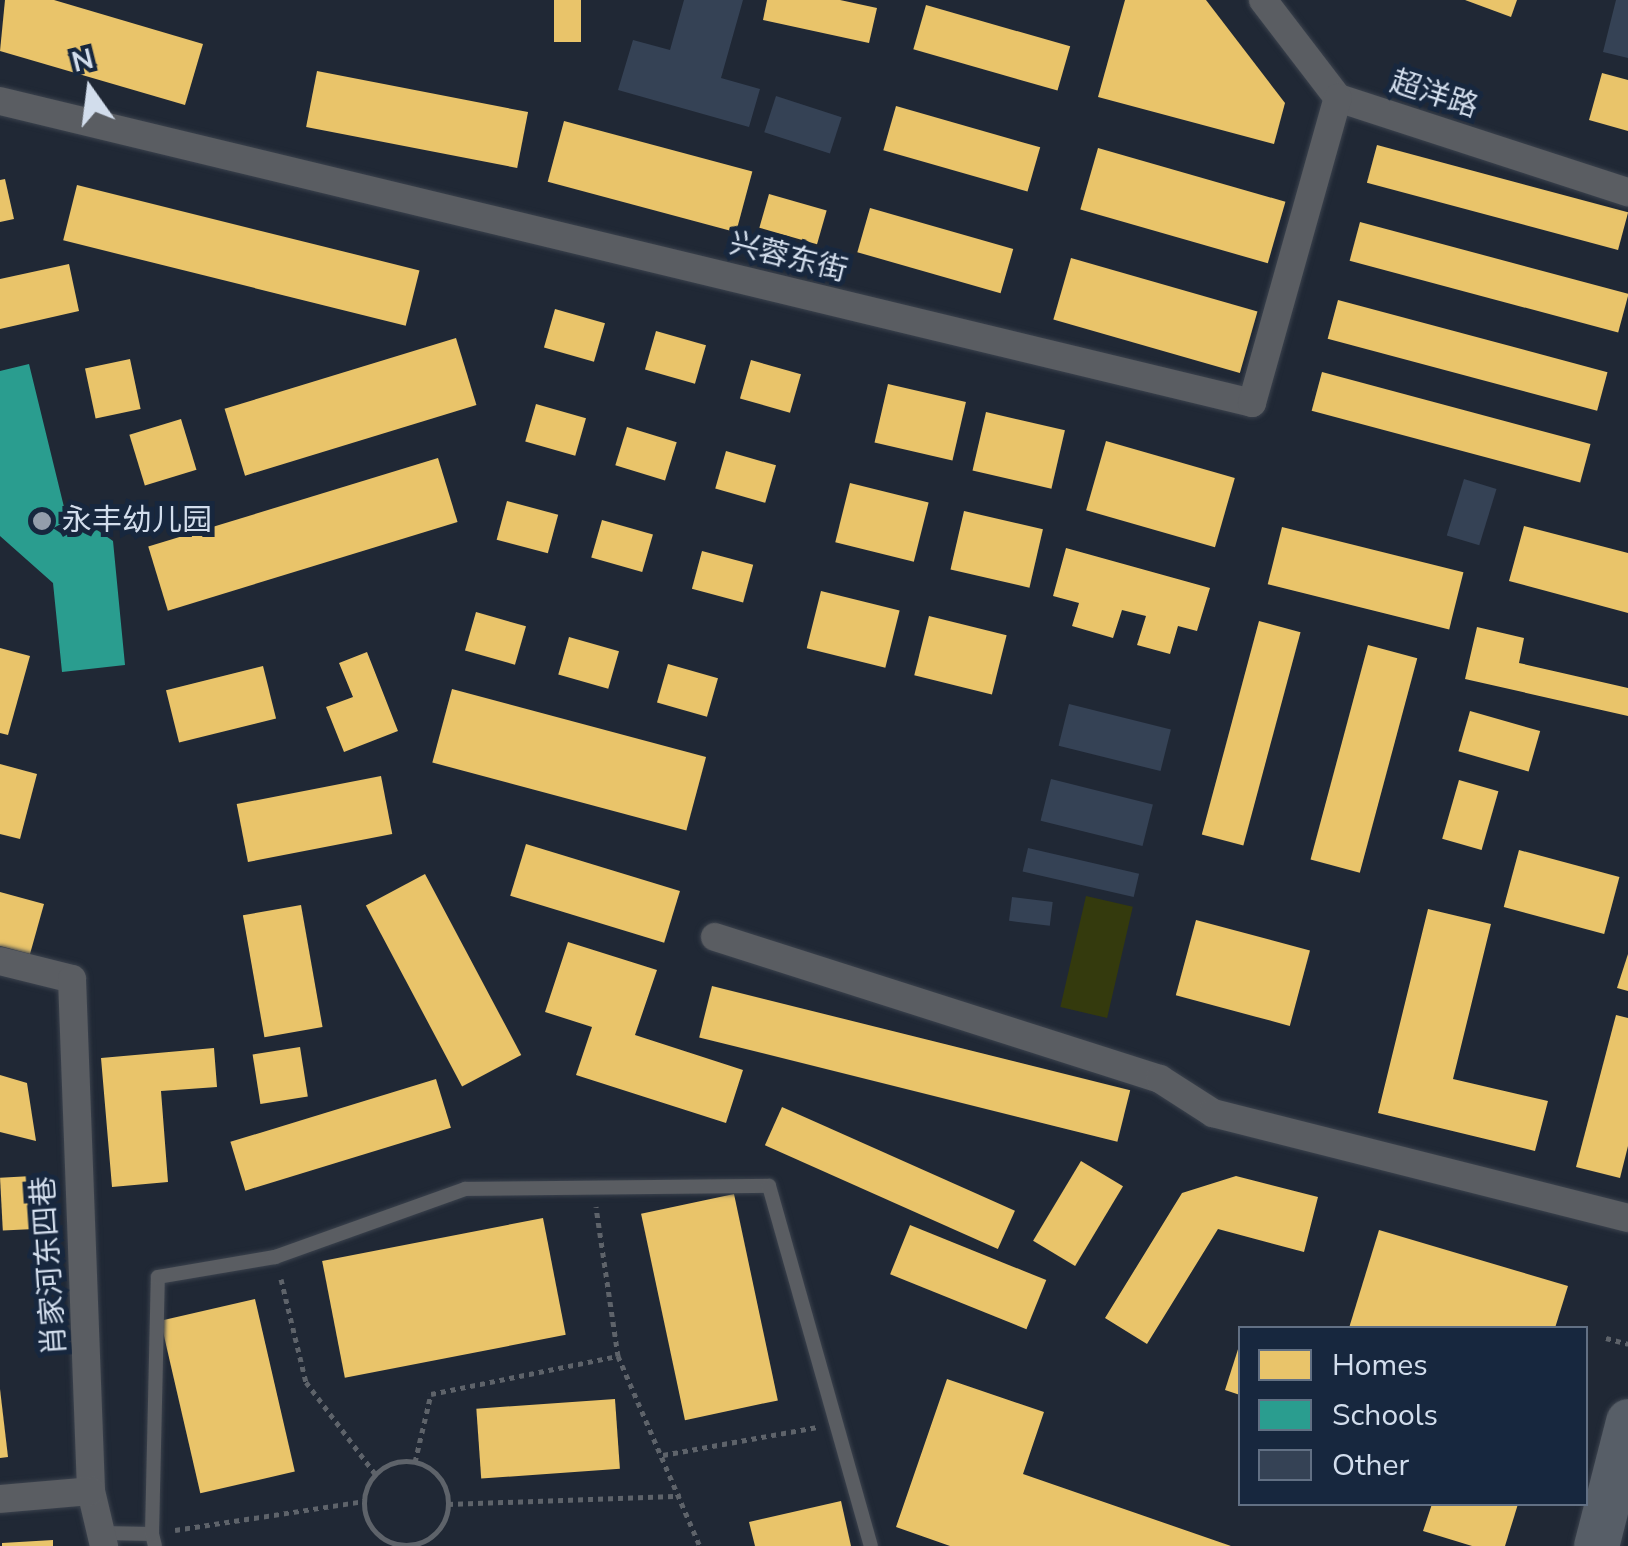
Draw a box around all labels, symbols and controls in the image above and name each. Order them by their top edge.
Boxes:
north arrow [40,40,140,140]
text: N [68,40,97,82]
street label: 超洋路 [1386,64,1482,126]
street label: 兴蓉东街 [725,226,851,290]
place label: 永丰幼儿园 [62,503,212,539]
marker: 永丰幼儿园 [31,510,53,532]
street label: 肖家河东四巷 [26,1175,74,1357]
legend [1238,1326,1588,1506]
text: Homes [1332,1345,1428,1386]
text: Schools [1332,1395,1438,1436]
text: Other [1332,1445,1409,1486]

